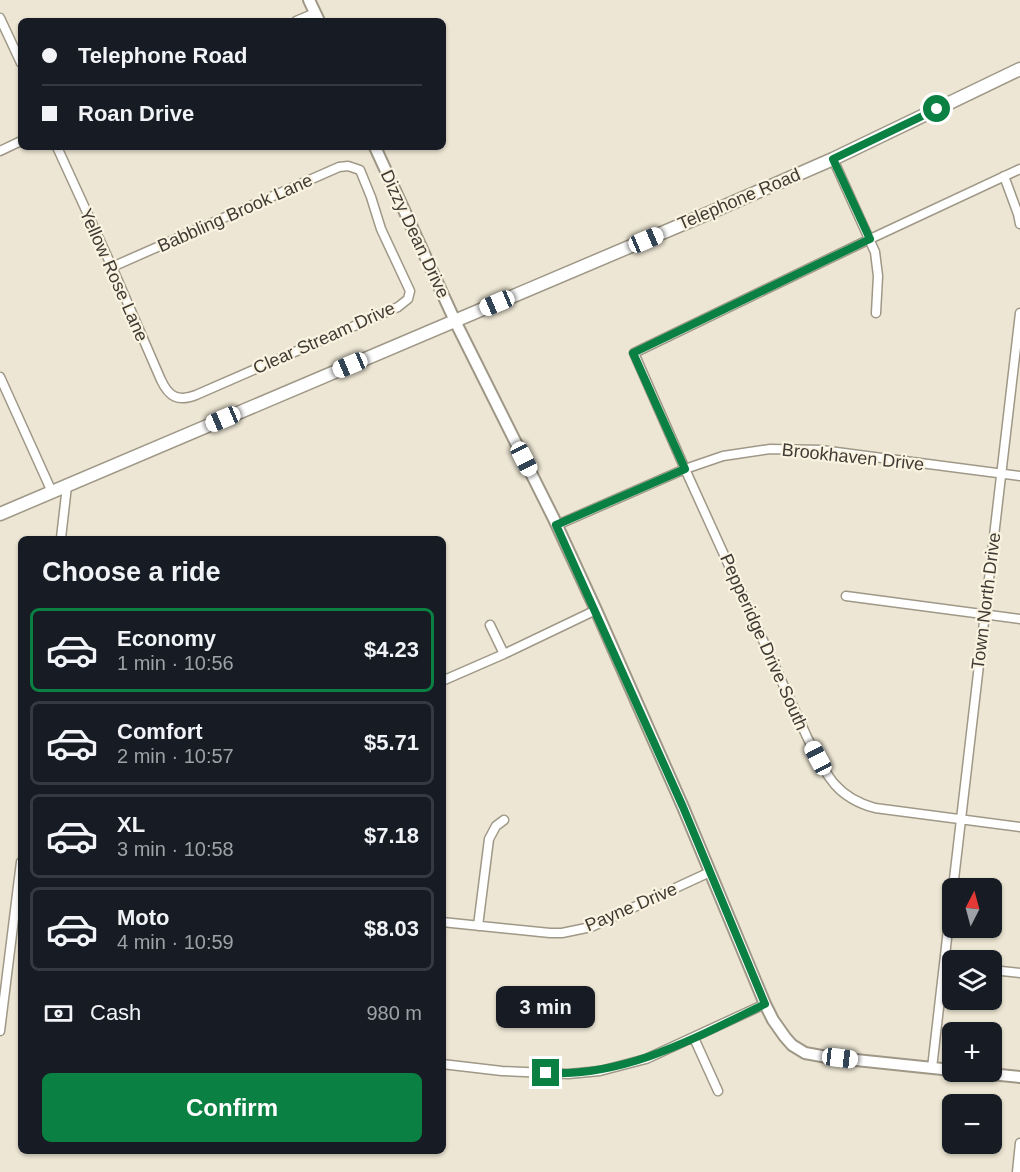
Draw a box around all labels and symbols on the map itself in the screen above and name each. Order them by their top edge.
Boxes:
route start [923,95,950,122]
street label: Telephone Road [675,164,803,234]
street label: Dizzy Dean Drive [377,167,453,301]
street label: Babbling Brook Lane [155,170,315,256]
street label: Yellow Rose Lane [76,205,152,345]
car [626,225,666,255]
car [477,288,517,318]
street label: Clear Stream Drive [250,298,398,378]
car [330,350,370,380]
car [203,404,243,434]
car [508,439,540,479]
street label: Brookhaven Drive [781,440,925,474]
street label: Town North Drive [968,531,1004,671]
street label: Pepperidge Drive South [716,551,812,733]
car [802,738,834,778]
north arrow [942,878,1002,938]
street label: Payne Drive [582,879,680,935]
callout: 3 min [496,986,596,1028]
car [821,1047,859,1069]
route end [532,1059,559,1086]

